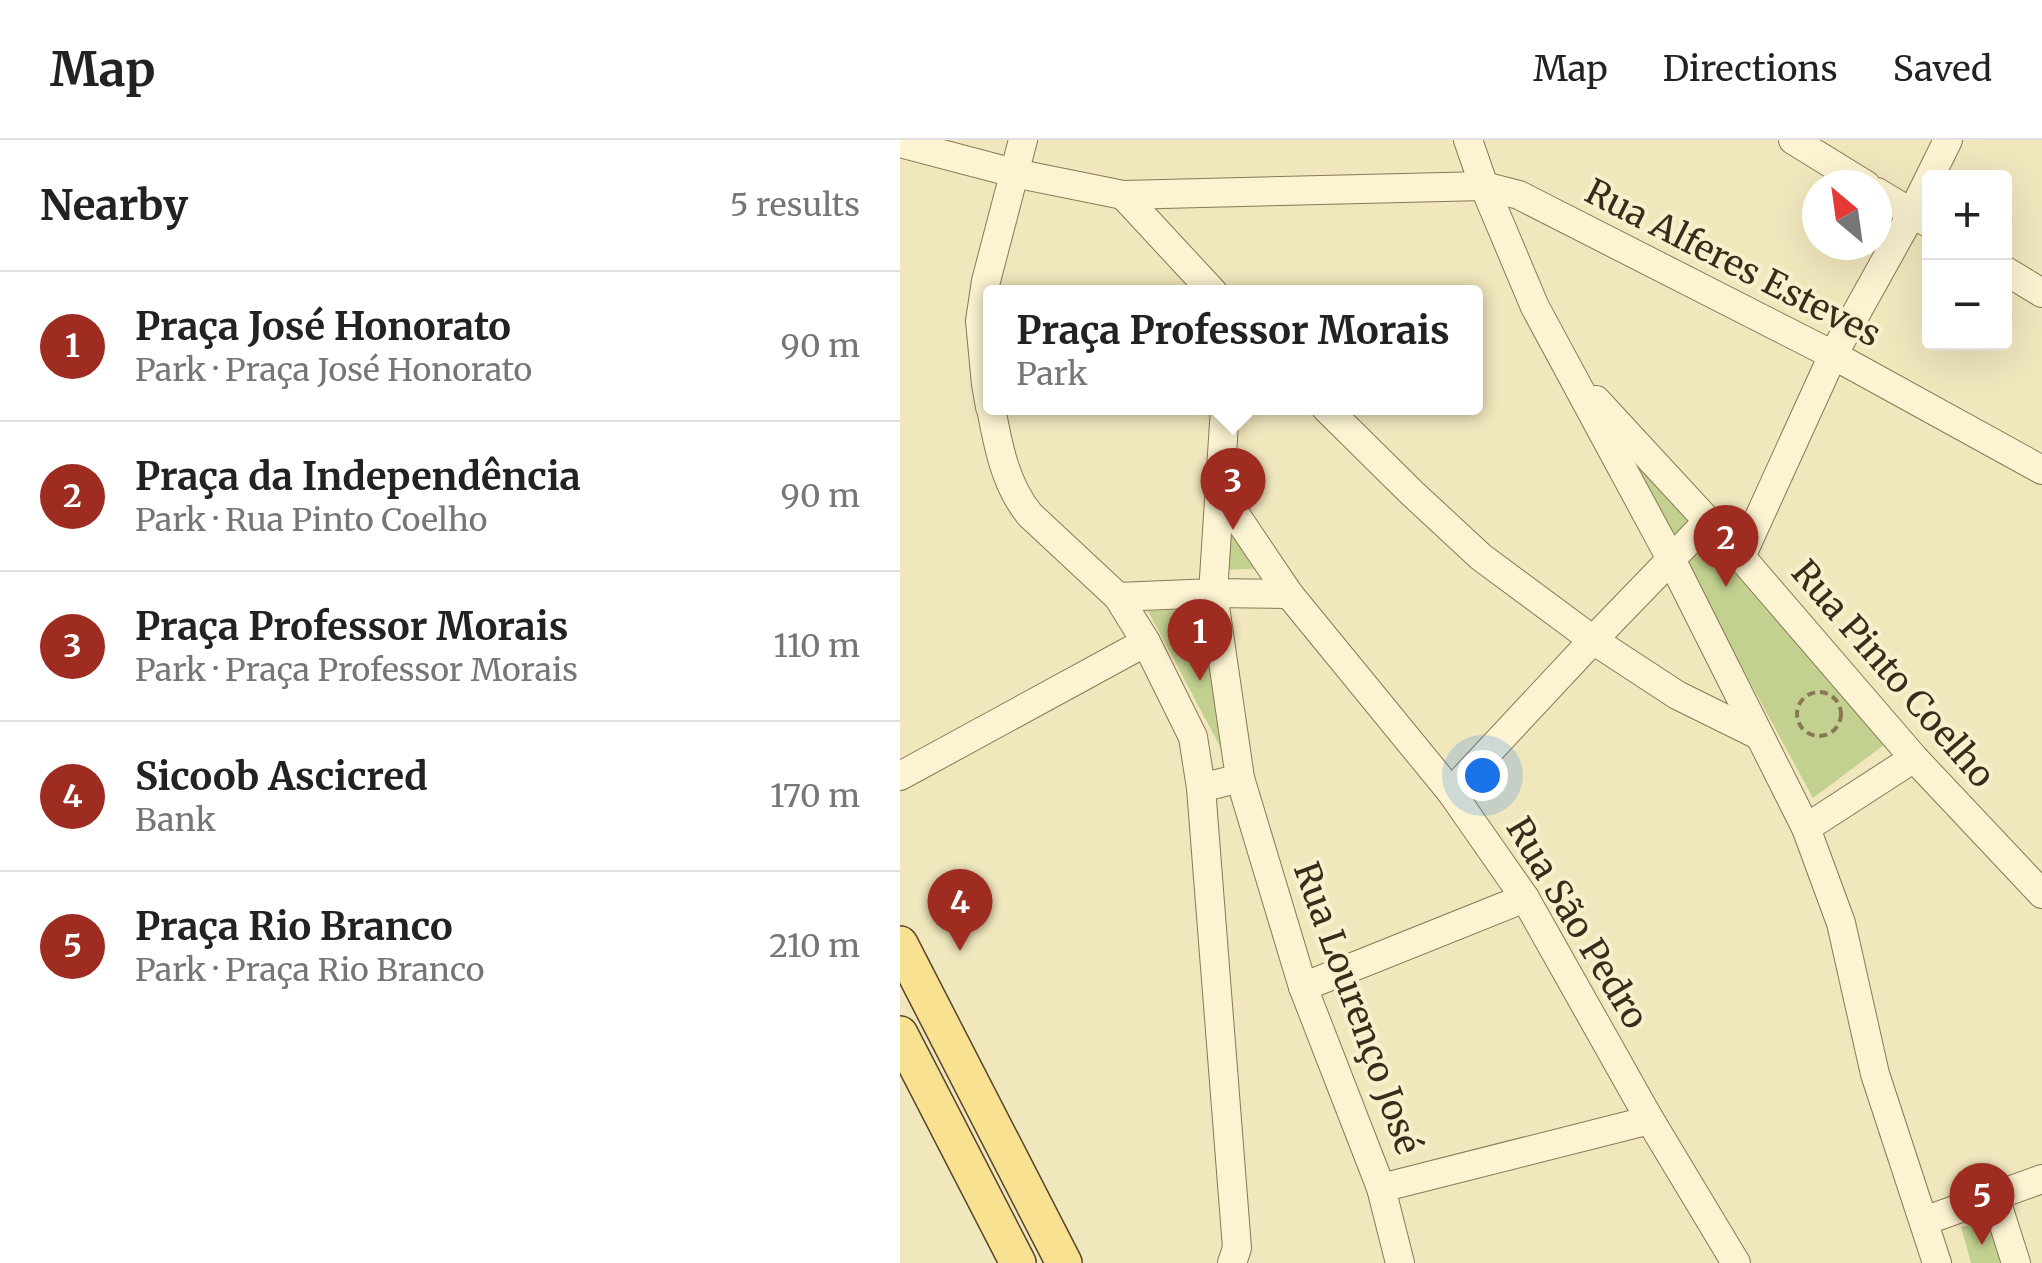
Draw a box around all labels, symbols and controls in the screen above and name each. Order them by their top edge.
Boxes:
text: Map [50,39,155,99]
text: Map [1533,47,1608,91]
text: Directions [1663,47,1838,91]
text: Saved [1893,47,1992,91]
street label: Rua Alferes Esteves [1578,169,1888,357]
north arrow [1802,170,1892,260]
map controls [1922,170,2012,350]
button: + [1922,170,2012,260]
text: Nearby [40,179,188,231]
text: 5 results [730,185,860,225]
button: − [1922,260,2012,350]
popup [983,285,1483,415]
text: Praça José Honorato [135,303,511,350]
text: Praça Professor Morais [1016,307,1450,354]
text: 1 [65,326,80,366]
text: 90 m [781,326,860,366]
text: Park · Praça José Honorato [135,350,532,390]
text: Park [1016,354,1087,394]
pin: 3 [1200,448,1266,530]
text: Praça da Independência [135,453,581,500]
text: 2 [63,476,82,516]
text: 90 m [781,476,860,516]
text: Park · Rua Pinto Coelho [135,500,487,540]
pin: 2 [1694,504,1758,587]
street label: Rua Pinto Coelho [1782,551,2004,797]
pin: 1 [1168,598,1232,681]
text: Praça Professor Morais [135,603,568,650]
text: 3 [63,626,82,666]
text: 110 m [773,626,860,666]
text: Park · Praça Professor Morais [135,650,578,690]
your location [1457,750,1508,801]
text: Sicoob Ascicred [135,753,428,800]
text: 4 [62,776,83,816]
text: 170 m [770,776,860,816]
text: Bank [135,800,216,840]
street label: Rua São Pedro [1497,809,1657,1037]
street label: Rua Lourenço José [1284,856,1430,1160]
pin: 4 [928,868,992,951]
text: Praça Rio Branco [135,903,453,950]
text: 5 [63,926,82,966]
text: 210 m [769,926,860,966]
text: Park · Praça Rio Branco [135,950,485,990]
pin: 5 [1950,1162,2014,1245]

